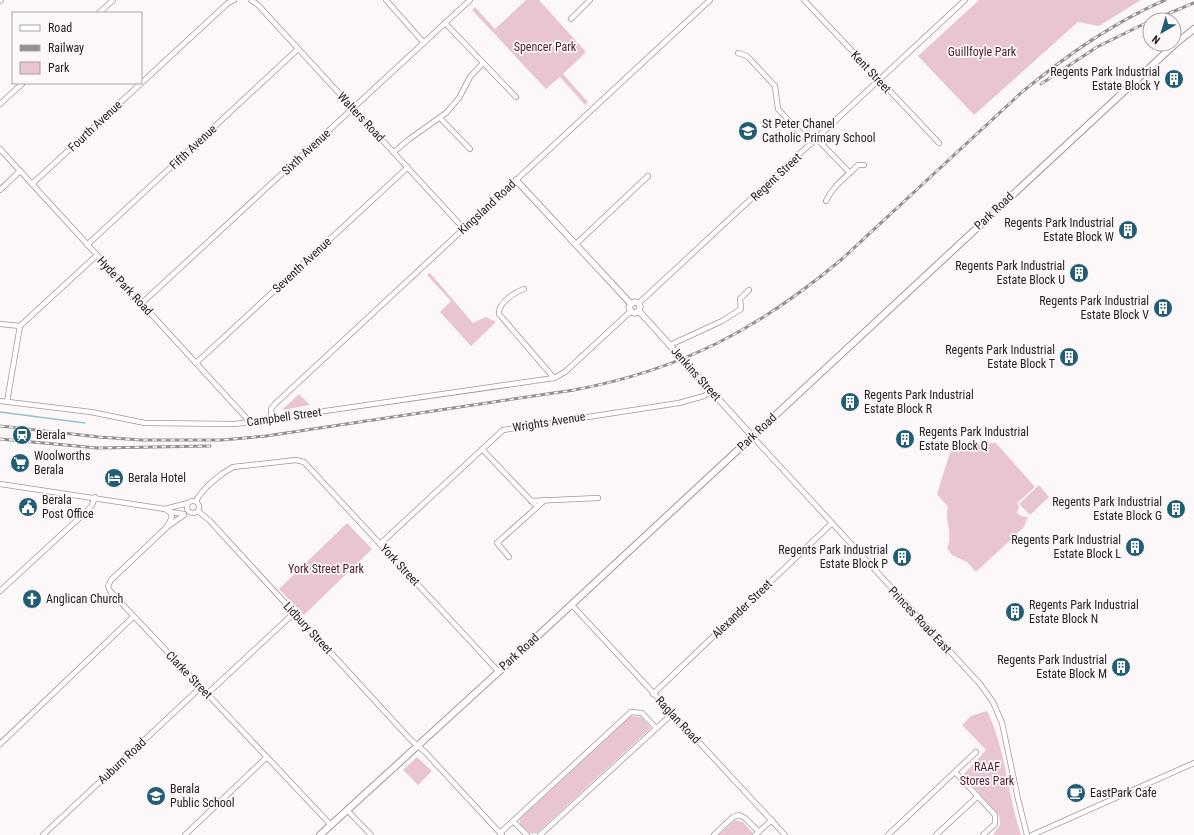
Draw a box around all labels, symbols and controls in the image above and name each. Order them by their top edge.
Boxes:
legend [12,12,142,84]
north arrow [1142,12,1182,52]
text: Road [48,21,72,35]
text: N [1149,32,1163,47]
park label: Spencer Park [514,40,577,54]
text: Railway [48,41,84,55]
park label: Guillfoyle Park [948,45,1017,59]
street label: Kent Street [848,48,894,96]
text: Park [48,61,70,75]
place label: Regents Park Industrial Estate Block Y [1050,65,1161,93]
building icon: Regents Park Industrial Estate Block Y [1163,68,1185,90]
street label: Walters Road [335,89,387,145]
street label: Fourth Avenue [65,97,125,154]
place label: St Peter Chanel Catholic Primary School [762,117,875,145]
school or university icon: St Peter Chanel Catholic Primary School [737,120,759,142]
street label: Fifth Avenue [167,122,220,172]
street label: Sixth Avenue [279,126,333,178]
street label: Regent Street [748,150,804,204]
street label: Kingsland Road [455,177,519,237]
street label: Park Road [972,189,1016,233]
place label: Regents Park Industrial Estate Block W [1004,216,1114,244]
building icon: Regents Park Industrial Estate Block W [1117,219,1139,241]
street label: Seventh Avenue [270,234,334,296]
street label: Hyde Park Road [94,254,156,318]
place label: Regents Park Industrial Estate Block U [955,259,1065,287]
building icon: Regents Park Industrial Estate Block U [1068,262,1090,284]
place label: Regents Park Industrial Estate Block V [1039,294,1149,322]
building icon: Regents Park Industrial Estate Block V [1152,297,1174,319]
place label: Regents Park Industrial Estate Block T [945,343,1055,371]
street label: Jenkins Street [668,344,724,404]
building icon: Regents Park Industrial Estate Block T [1058,346,1080,368]
place label: Regents Park Industrial Estate Block R [864,388,974,416]
building icon: Regents Park Industrial Estate Block R [839,391,861,413]
street label: Campbell Street [246,405,323,429]
street label: Wrights Avenue [512,409,587,435]
street label: Park Road [735,410,779,454]
station icon: Berala [11,424,33,446]
place label: Regents Park Industrial Estate Block Q [919,425,1029,453]
place label: Berala [36,428,66,442]
building icon: Regents Park Industrial Estate Block Q [894,428,916,450]
place label: Woolworths Berala [34,449,90,477]
supermarket icon: Woolworths Berala [9,452,31,474]
hotel icon: Berala Hotel [103,467,125,489]
place label: Berala Hotel [128,471,186,485]
place label: Berala Post Office [42,493,94,521]
place label: Regents Park Industrial Estate Block G [1052,495,1162,523]
public building icon: Berala Post Office [17,496,39,518]
building icon: Regents Park Industrial Estate Block G [1165,498,1187,520]
place label: Regents Park Industrial Estate Block L [1011,533,1121,561]
building icon: Regents Park Industrial Estate Block L [1124,536,1146,558]
street label: York Street [377,541,423,589]
place label: Regents Park Industrial Estate Block P [778,543,888,571]
building icon: Regents Park Industrial Estate Block P [891,546,913,568]
park label: York Street Park [288,562,365,576]
street label: Alexander Street [709,576,775,641]
street label: Princes Road East [886,584,955,656]
church icon: Anglican Church [21,588,43,610]
place label: Anglican Church [46,592,124,606]
place label: Regents Park Industrial Estate Block N [1029,598,1139,626]
street label: Lidbury Street [280,599,336,657]
building icon: Regents Park Industrial Estate Block N [1004,601,1026,623]
street label: Park Road [496,631,542,673]
street label: Clarke Street [163,648,215,702]
place label: Regents Park Industrial Estate Block M [997,653,1107,681]
building icon: Regents Park Industrial Estate Block M [1110,656,1132,678]
street label: Raglan Road [653,694,703,746]
street label: Auburn Road [95,735,149,787]
park label: RAAF Stores Park [960,760,1015,788]
place label: Berala Public School [170,782,235,810]
cafe icon: EastPark Cafe [1065,782,1087,804]
school or university icon: Berala Public School [145,785,167,807]
place label: EastPark Cafe [1090,786,1157,800]

